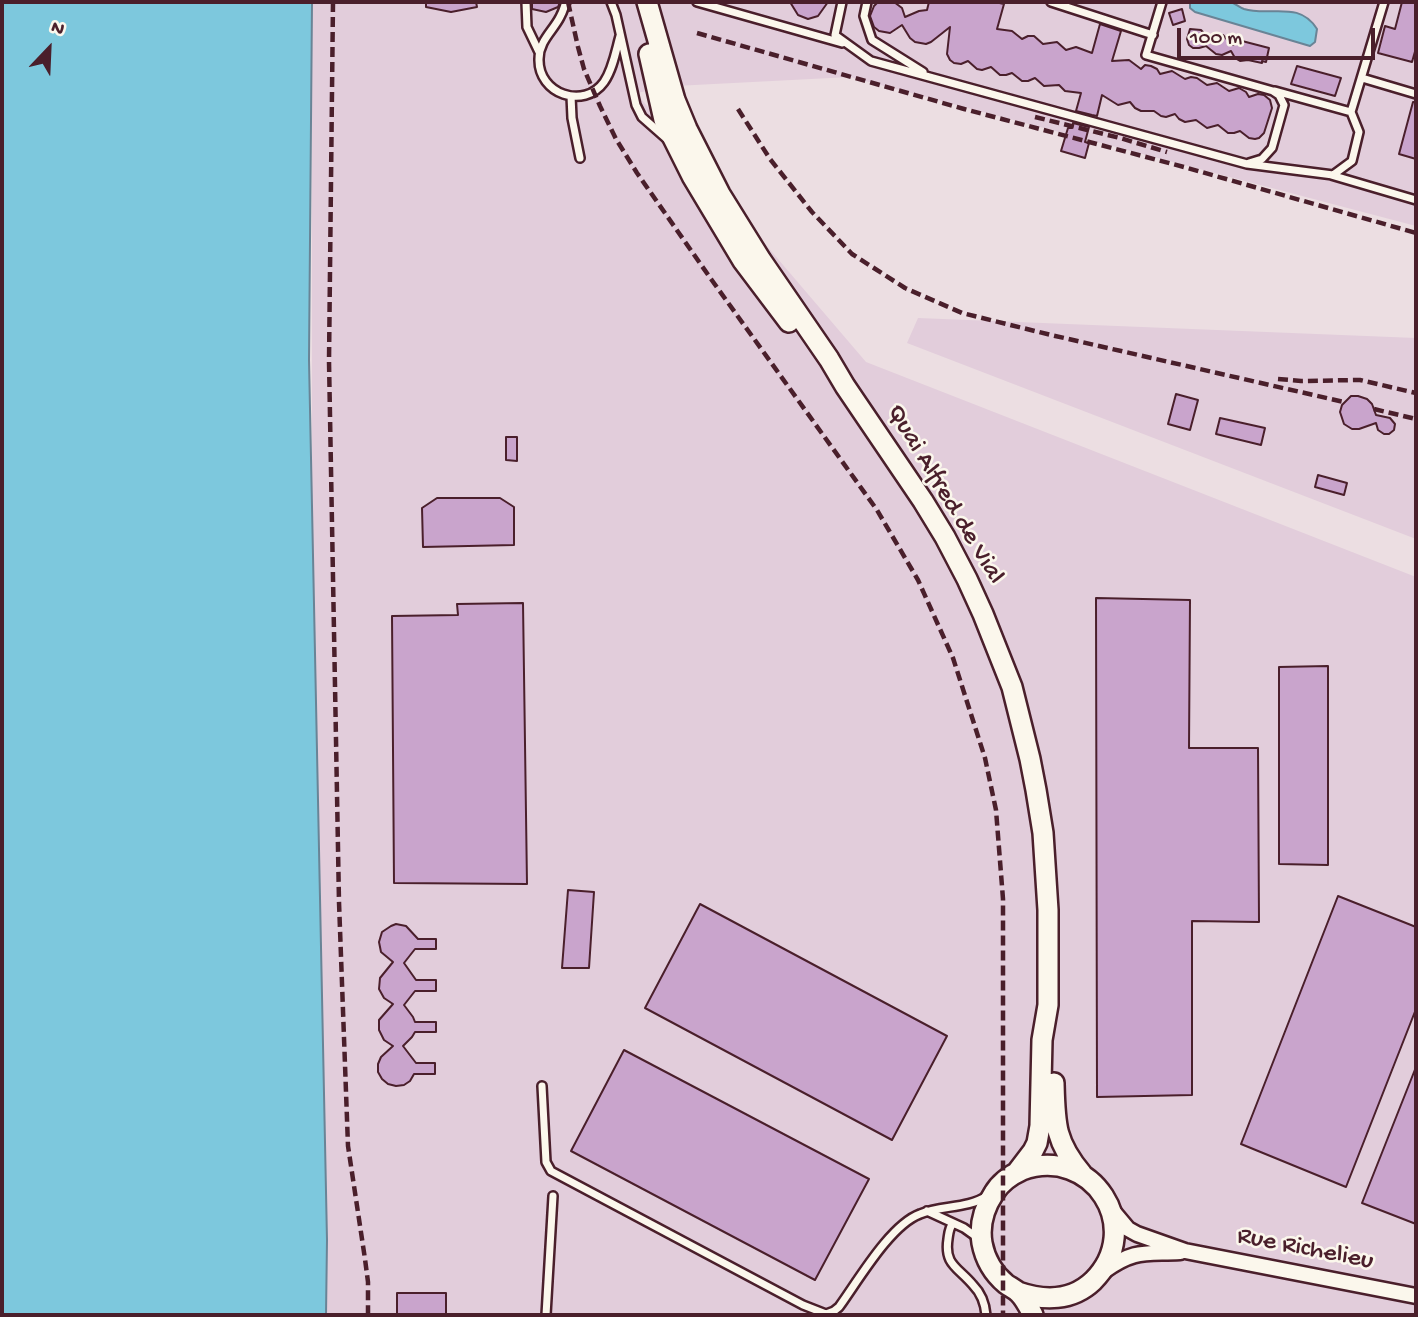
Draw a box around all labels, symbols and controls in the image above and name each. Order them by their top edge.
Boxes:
north arrow [14,14,84,84]
scale bar [1180,14,1378,58]
text: N [47,16,68,42]
text: 100 m [1190,27,1242,52]
street label: Quai Alfred de Vial [878,400,1010,590]
street label: Rue Richelieu [1234,1222,1376,1278]

